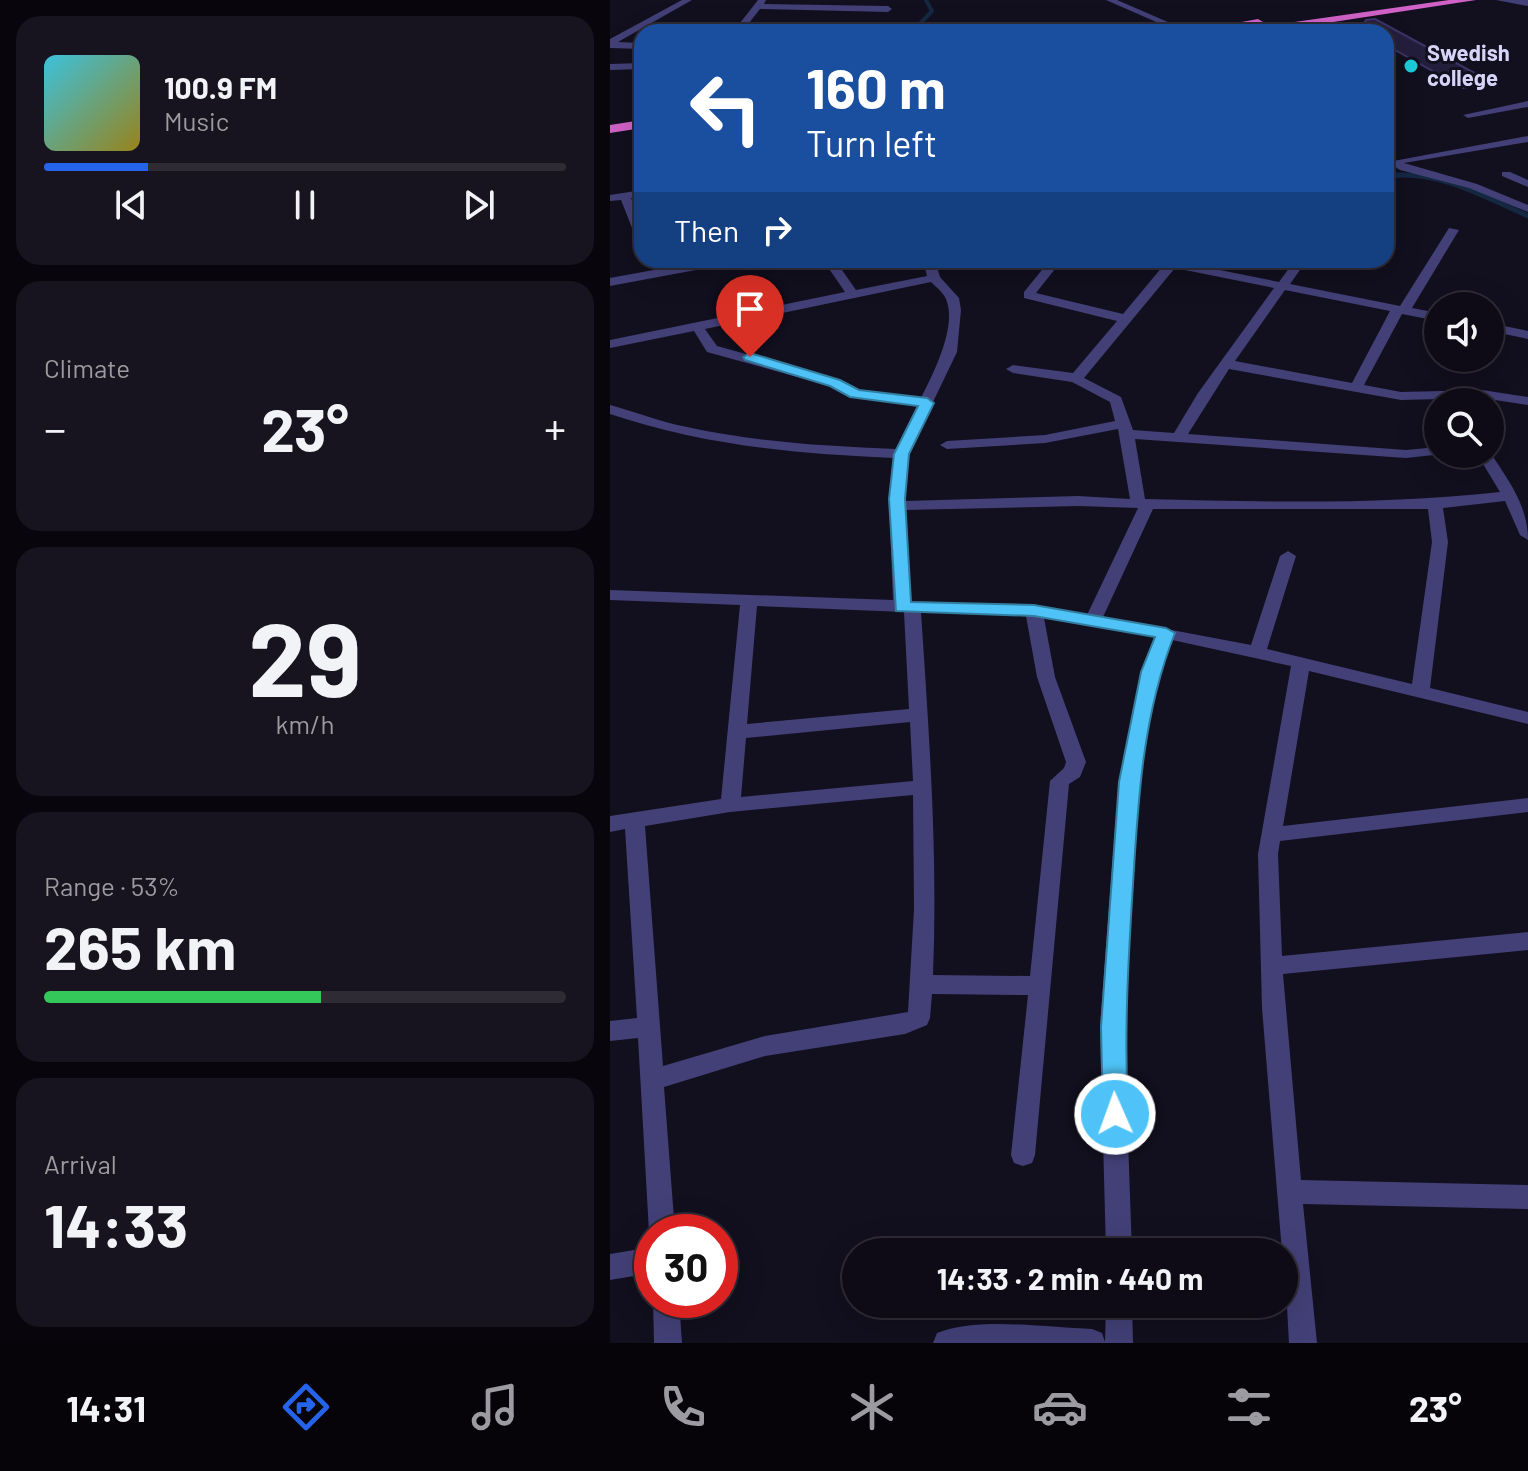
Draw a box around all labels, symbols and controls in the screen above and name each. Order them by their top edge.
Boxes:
place label: Swedish college [1427,39,1510,90]
text: 160 m [806,53,946,120]
icon: left [674,56,778,160]
marker: Swedish college [1402,57,1420,75]
text: 100.9 FM [164,69,277,105]
text: Music [164,105,229,136]
text: Turn left [806,121,937,164]
icon: previous [109,183,153,227]
icon: pause [283,183,327,227]
icon: next [457,183,501,227]
icon: right [755,208,799,252]
text: Then [674,212,739,248]
pin [716,275,784,357]
icon: arrive [728,287,772,331]
map controls [1424,292,1504,468]
button: sound [1424,292,1504,372]
text: Climate [44,352,130,383]
button: search [1424,388,1504,468]
text: 23° [261,392,349,464]
text: − [44,401,66,454]
text: + [544,401,566,454]
text: 29 [248,593,362,718]
text: km/h [276,708,334,739]
text: Range · 53% [44,870,180,901]
text: 265 km [44,910,236,982]
position arrow [1073,1072,1157,1156]
text: Arrival [44,1148,117,1179]
text: 14:33 [44,1188,188,1260]
speed limit sign: 30 [634,1214,738,1318]
text: 14:33 · 2 min · 440 m [937,1260,1203,1296]
icon: directions [278,1379,334,1435]
icon: music [467,1379,523,1435]
icon: phone [655,1379,711,1435]
icon: climate [844,1379,900,1435]
icon: car [1032,1379,1088,1435]
icon: filters [1221,1379,1277,1435]
text: 14:31 [66,1386,146,1429]
text: 23° [1409,1386,1462,1429]

